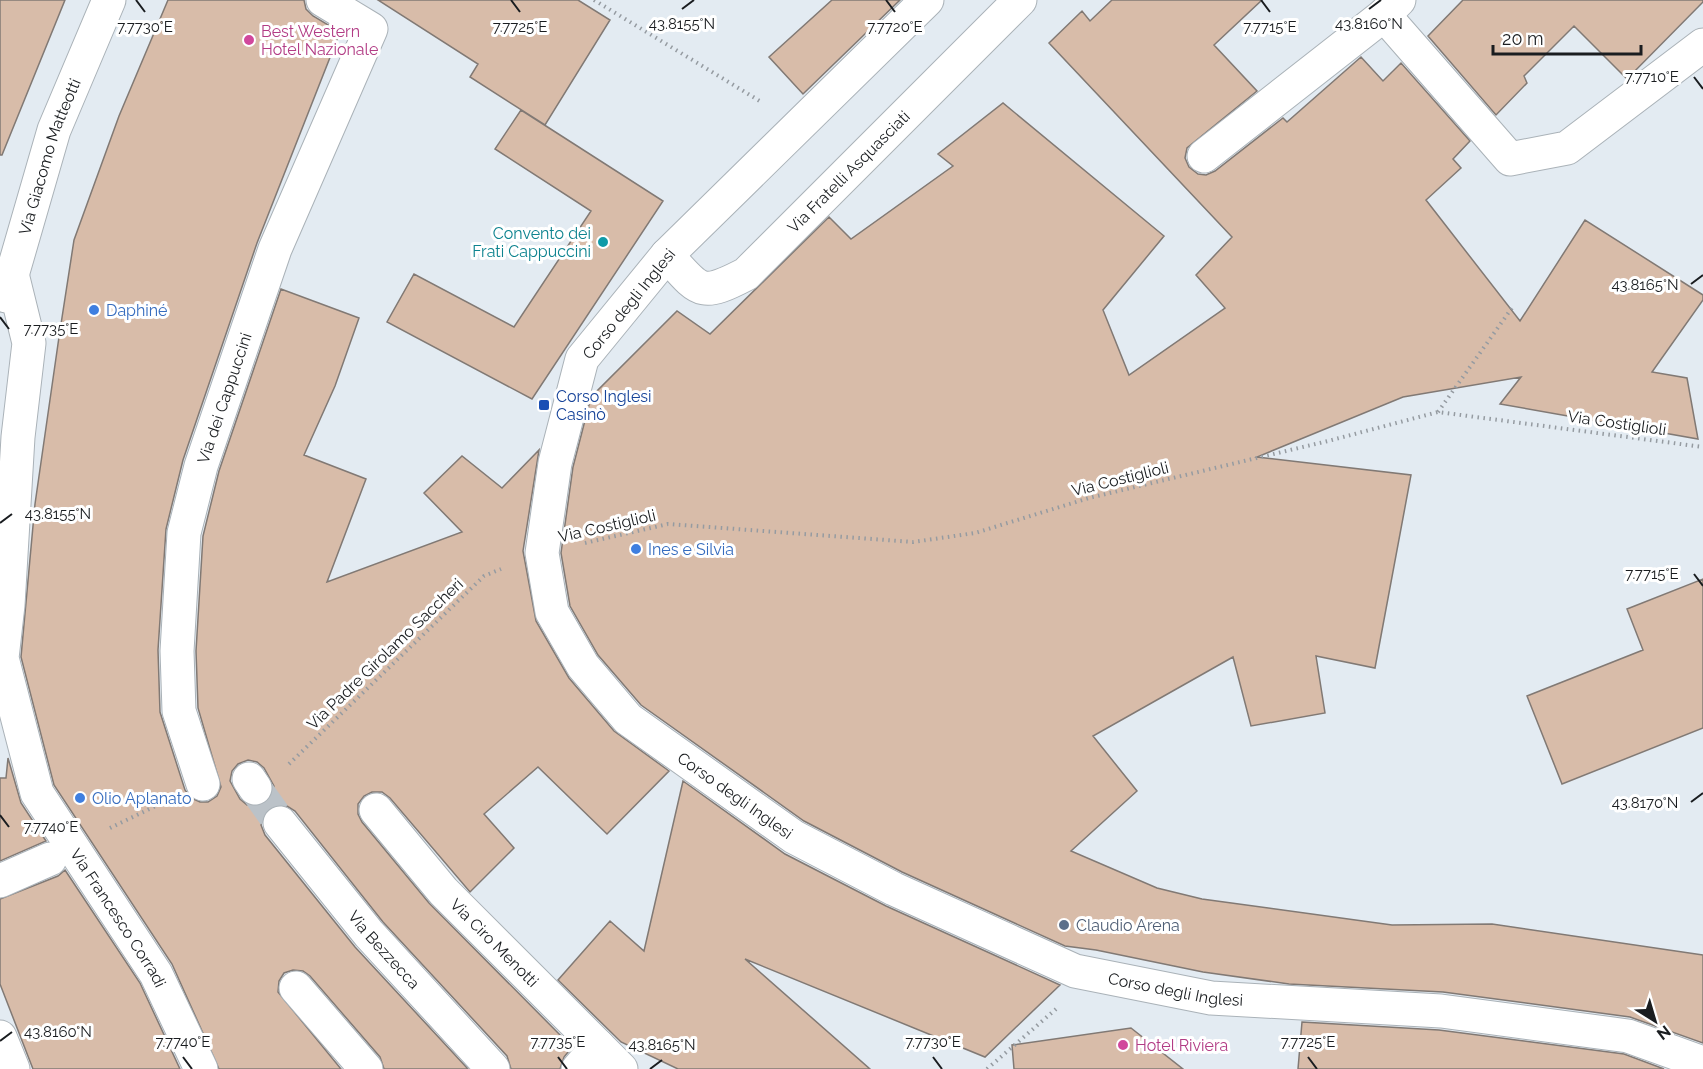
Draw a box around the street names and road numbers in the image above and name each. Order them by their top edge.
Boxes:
street label: Via Giacomo Matteotti [15,76,84,237]
street label: Via Fratelli Asquasciati [783,107,913,237]
street label: Corso degli Inglesi [579,245,679,363]
street label: Via dei Cappuccini [193,330,255,466]
street label: Via Costiglioli [1567,407,1667,439]
street label: Via Costiglioli [1070,458,1170,500]
street label: Via Costiglioli [556,506,658,546]
street label: Via Padre Girolamo Saccheri [303,574,467,734]
street label: Corso degli Inglesi [674,748,796,843]
street label: Via Francesco Corradi [67,845,170,990]
street label: Via Ciro Menotti [446,894,543,991]
street label: Via Bezzecca [344,907,424,993]
street label: Corso degli Inglesi [1106,968,1244,1009]

